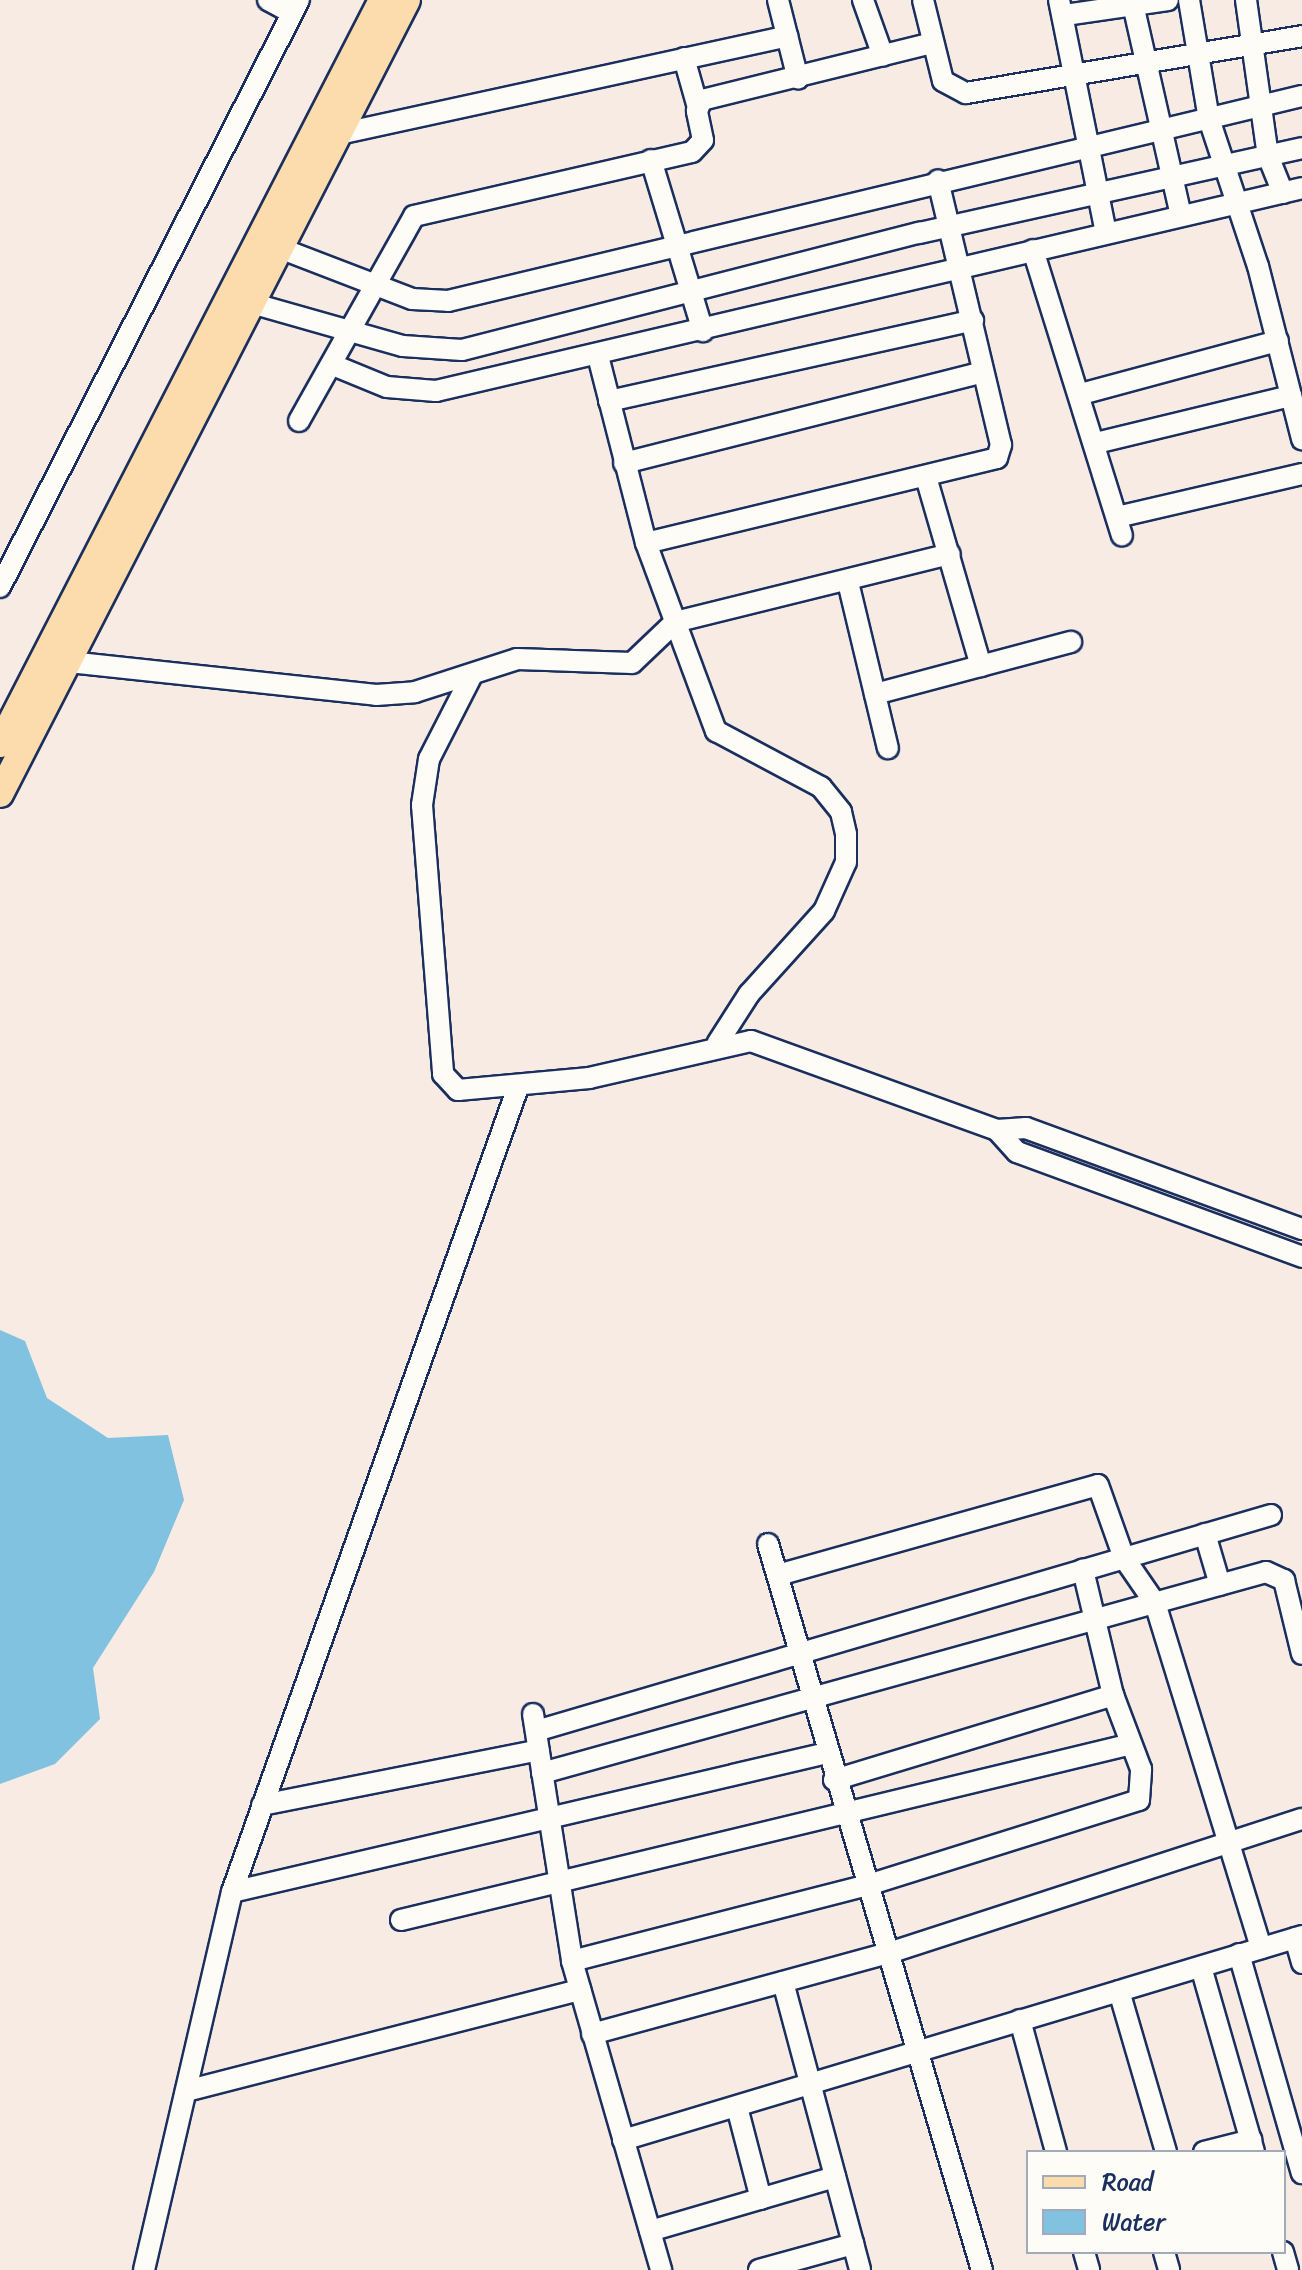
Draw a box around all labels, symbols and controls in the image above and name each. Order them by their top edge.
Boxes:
legend [1026,2150,1286,2254]
text: Road [1102,2161,1153,2203]
text: Water [1102,2201,1165,2243]

